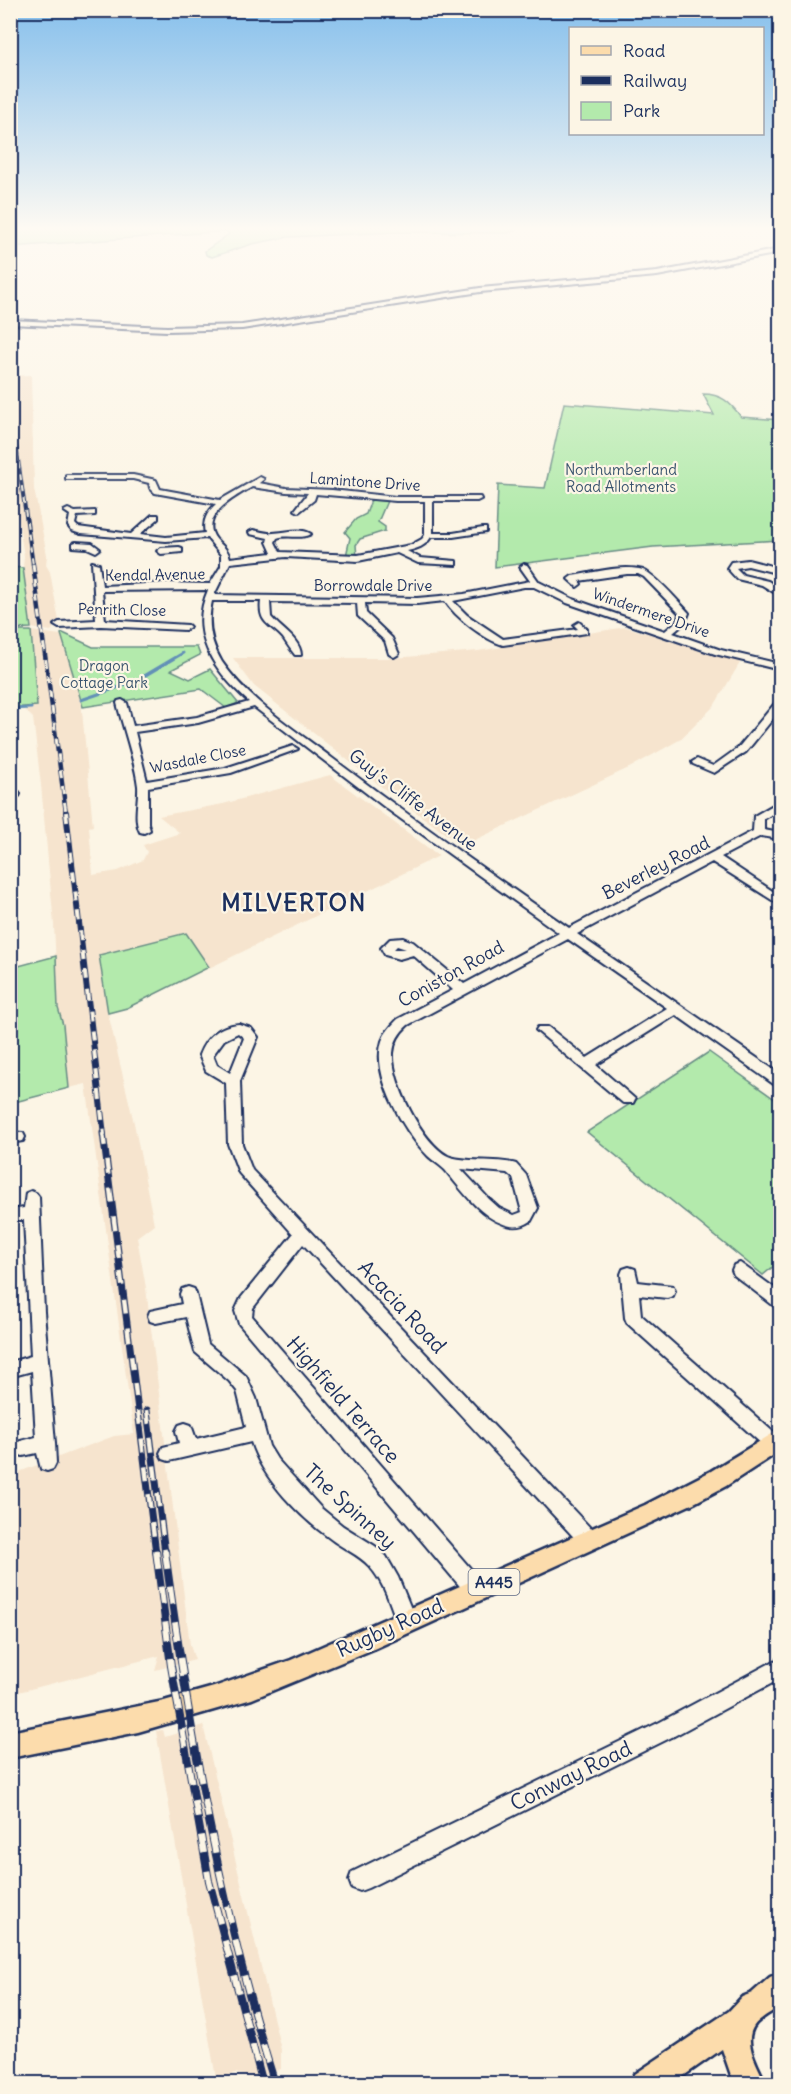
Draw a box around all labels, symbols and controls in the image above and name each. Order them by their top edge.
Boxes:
legend [569,27,764,135]
text: Road [623,39,666,62]
text: Railway [623,69,687,92]
text: Park [623,99,660,122]
park label: Northumberland Road Allotments [565,460,677,496]
street label: Lamintone Drive [309,468,421,495]
street label: Kendal Avenue [105,564,205,585]
street label: Borrowdale Drive [314,576,432,595]
street label: Windermere Drive [590,584,712,641]
street label: Penrith Close [78,599,166,620]
park label: Dragon Cottage Park [60,656,148,692]
street label: Wasdale Close [148,740,248,777]
street label: Guy's Cliffe Avenue [344,744,482,855]
street label: Beverley Road [598,830,714,905]
district label: MILVERTON [221,887,367,917]
street label: Coniston Road [394,935,508,1012]
street label: Acacia Road [352,1254,452,1359]
street label: Highfield Terrace [281,1331,406,1469]
street label: The Spinney [298,1458,402,1555]
road number: A445 [468,1569,520,1595]
street label: Rugby Road [332,1592,448,1663]
street label: Conway Road [506,1734,636,1817]

